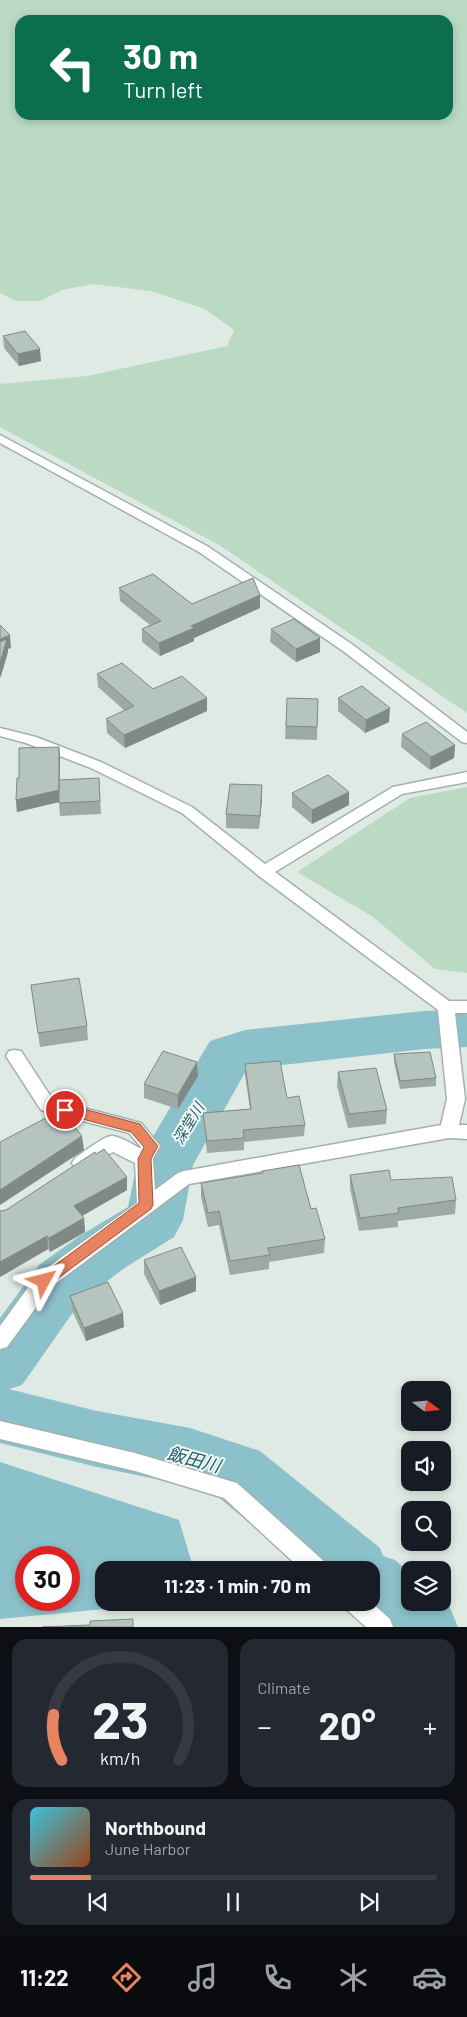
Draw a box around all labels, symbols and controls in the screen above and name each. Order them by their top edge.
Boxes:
text: 30 m [123,34,198,76]
icon: left [40,35,105,100]
text: Turn left [123,76,203,102]
pin [44,1089,86,1131]
icon: arrive [51,1096,79,1124]
water label: 深堂川 [169,1097,208,1147]
position arrow [17,1254,69,1306]
north arrow [401,1381,451,1431]
map controls [401,1381,451,1611]
water label: 飯田川 [165,1441,225,1477]
button: sound [401,1441,451,1491]
button: search [401,1501,451,1551]
speed limit sign: 30 [15,1546,80,1611]
button: layers [401,1561,451,1611]
text: 11:23 · 1 min · 70 m [164,1574,311,1597]
text: Climate [258,1678,310,1697]
text: 23 [92,1687,148,1749]
text: 20° [319,1702,376,1748]
text: − [258,1709,272,1743]
text: + [423,1709,437,1743]
text: km/h [100,1747,140,1769]
text: Northbound [105,1816,206,1839]
text: June Harbor [105,1839,191,1858]
icon: previous [84,1888,112,1916]
icon: pause [219,1888,247,1916]
icon: next [355,1888,383,1916]
icon: directions [109,1960,144,1995]
icon: music [185,1960,220,1995]
icon: phone [260,1960,295,1995]
icon: climate [336,1960,371,1995]
icon: car [412,1960,447,1995]
text: 11:22 [20,1964,69,1990]

